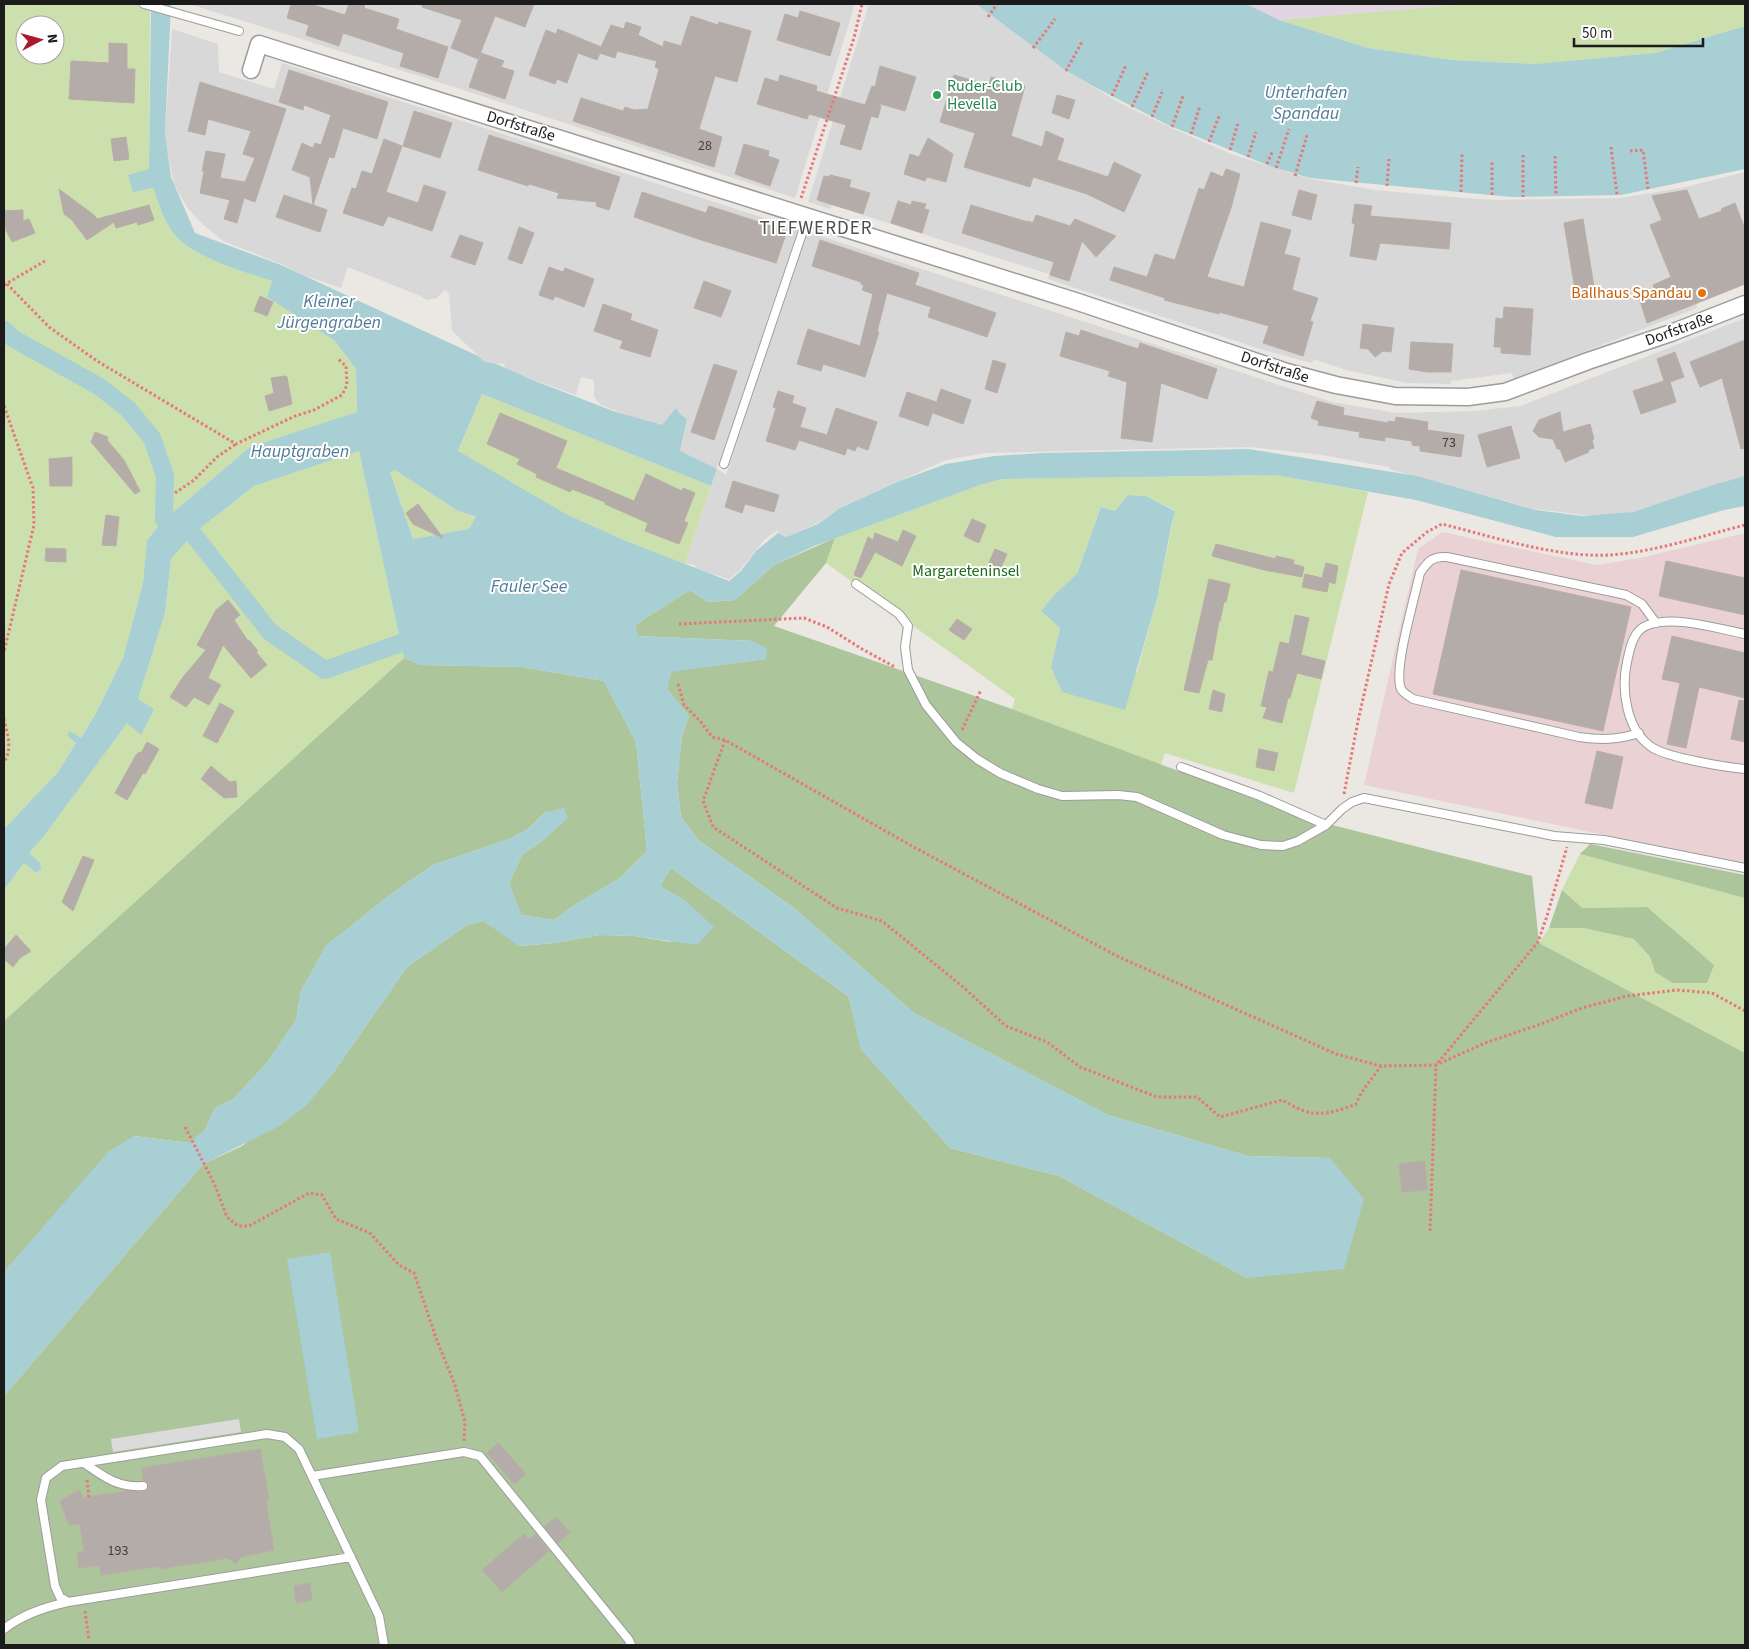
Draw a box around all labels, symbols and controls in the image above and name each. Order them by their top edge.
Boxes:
north arrow [15,15,65,65]
scale bar [1574,15,1703,47]
text: 50 m [1582,23,1612,44]
text: N [42,33,62,44]
place label: Ruder-Club Hevella [947,75,1023,115]
water label: Unterhafen Spandau [1264,80,1348,126]
marker: Ruder-Club Hevella [931,89,943,101]
street label: Dorfstraße [484,105,558,147]
house number: 28 [698,136,712,156]
district label: TIEFWERDER [760,215,872,242]
place label: Ballhaus Spandau [1571,282,1692,304]
marker: Ballhaus Spandau [1696,287,1708,299]
water label: Kleiner Jürgengraben [276,289,381,335]
street label: Dorfstraße [1642,307,1716,351]
street label: Dorfstraße [1238,346,1312,388]
house number: 73 [1442,433,1456,453]
water label: Hauptgraben [251,439,349,464]
park label: Margareteninsel [912,560,1020,582]
water label: Fauler See [491,574,568,599]
house number: 193 [108,1541,128,1561]

